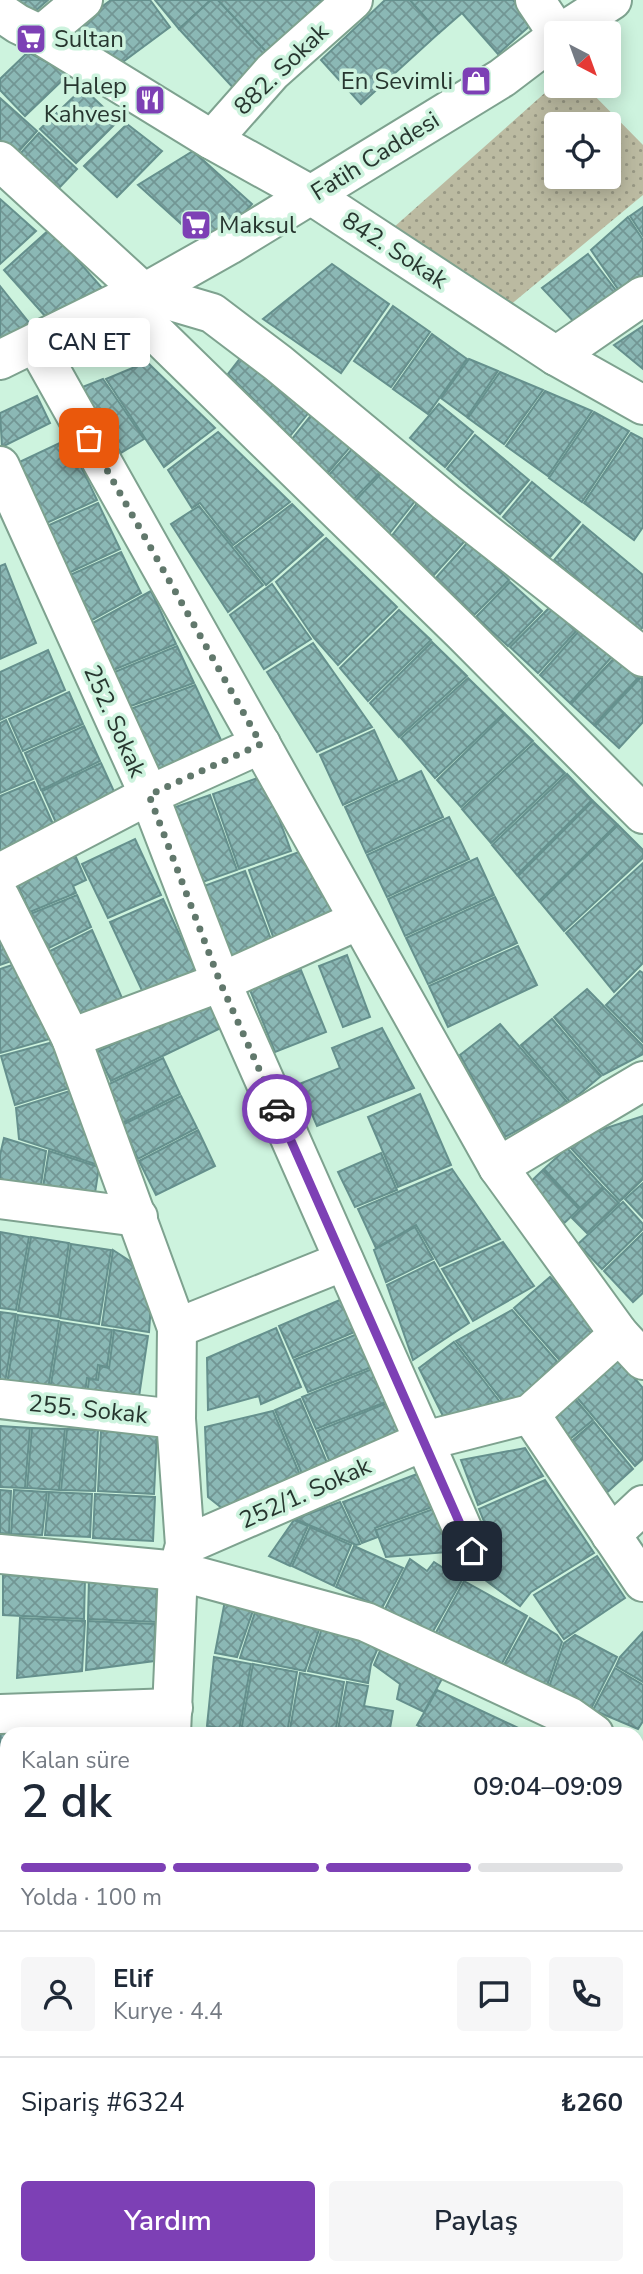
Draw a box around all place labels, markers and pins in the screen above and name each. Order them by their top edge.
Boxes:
supermarket icon: Sultan [14,22,48,56]
place label: Sultan [54,23,124,55]
shop icon: En Sevimli [459,64,493,98]
place label: En Sevimli [341,65,453,97]
place label: Halep Kahvesi [44,70,127,130]
restaurant icon: Halep Kahvesi [133,83,167,117]
supermarket icon: Maksul [179,208,213,242]
place label: Maksul [219,209,296,241]
callout: CAN ET [28,319,150,368]
pin [59,408,119,468]
pin [442,1521,502,1581]

